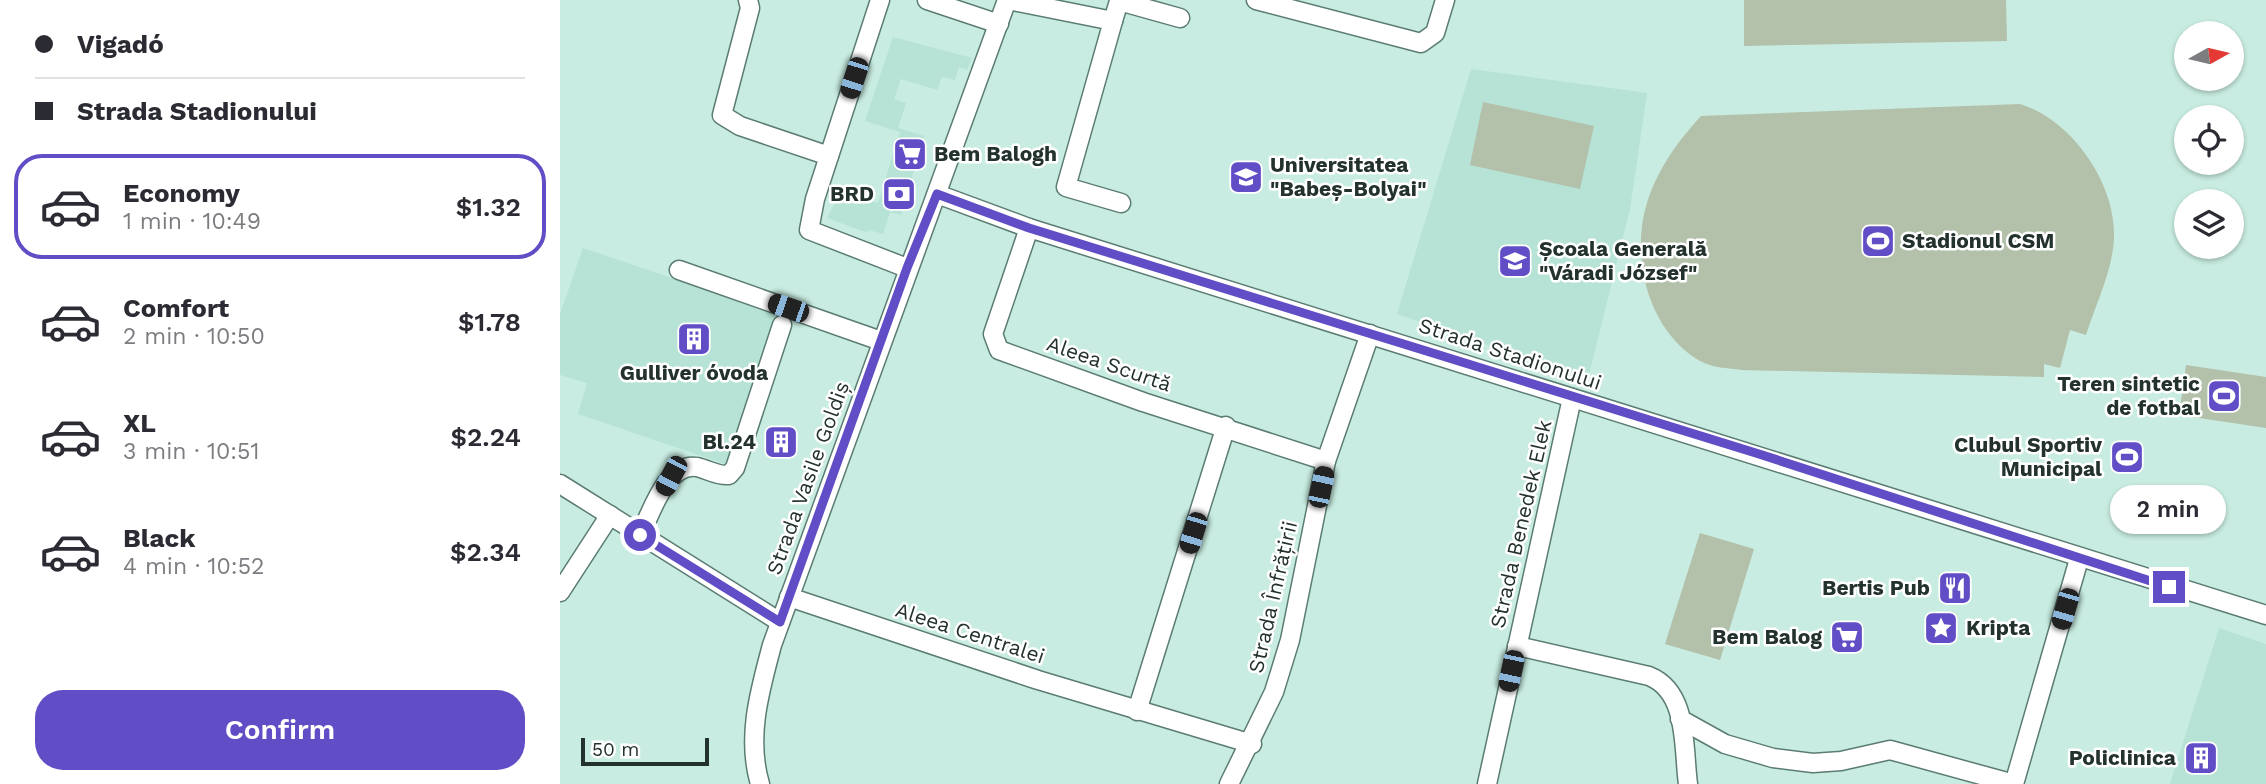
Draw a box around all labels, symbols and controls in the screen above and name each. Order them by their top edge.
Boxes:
north arrow [2174,21,2244,91]
map controls [2174,21,2244,259]
text: Vigadó [77,29,164,59]
car [838,55,871,101]
text: Strada Stadionului [77,96,317,126]
button: locate [2174,105,2244,175]
supermarket icon: Bem Balogh [891,135,929,173]
place label: Bem Balogh [934,141,1057,166]
place label: Universitatea "Babeș-Bolyai" [1270,152,1427,201]
school or university icon: Universitatea "Babeș-Bolyai" [1227,158,1265,196]
icon: car [39,175,102,238]
bank icon: BRD [880,175,918,213]
text: Economy [123,178,240,208]
place label: BRD [830,181,874,206]
button: layers [2174,189,2244,259]
text: $1.32 [456,192,521,222]
text: 1 min · 10:49 [123,208,261,235]
sports icon: Stadionul CSM [1859,222,1897,260]
place label: Stadionul CSM [1902,228,2054,253]
place label: Școala Generală "Váradi József" [1539,236,1708,285]
school or university icon: Școala Generală "Váradi József" [1496,242,1534,280]
icon: car [39,290,102,353]
car [765,291,812,325]
text: Comfort [123,293,229,323]
text: $1.78 [458,307,521,337]
street label: Strada Stadionului [1416,312,1605,395]
building icon: Gulliver óvoda [675,320,713,358]
text: 2 min · 10:50 [123,323,265,350]
street label: Aleea Scurtă [1044,331,1175,397]
place label: Gulliver óvoda [620,360,769,385]
place label: Teren sintetic de fotbal [2057,371,2200,420]
sports icon: Teren sintetic de fotbal [2205,377,2243,415]
street label: Strada Vasile Goldiș [761,378,854,578]
icon: car [39,405,102,468]
text: XL [123,408,156,438]
street label: Strada Benedek Elek [1484,417,1557,630]
text: $2.24 [451,422,521,452]
building icon: Bl.24 [762,423,800,461]
place label: Bl.24 [702,429,756,454]
place label: Clubul Sportiv Municipal [1954,432,2102,481]
text: 3 min · 10:51 [123,438,259,465]
sports icon: Clubul Sportiv Municipal [2108,438,2146,476]
car [652,453,691,499]
car [1307,464,1336,510]
callout: 2 min [2111,486,2227,534]
text: 2 min [2136,496,2200,523]
car [1177,510,1210,556]
street label: Strada Înfrățirii [1243,518,1302,675]
route start [624,519,656,551]
icon: car [39,520,102,583]
text: Black [123,523,195,553]
text: $2.34 [450,537,521,567]
text: 4 min · 10:52 [123,553,264,580]
restaurant icon: Bertis Pub [1936,569,1974,607]
route end [2153,571,2185,603]
place label: Bertis Pub [1822,575,1930,600]
car [2050,586,2081,632]
street label: Aleea Centralei [892,597,1048,668]
place icon: Kripta [1922,609,1960,647]
place label: Kripta [1966,615,2031,640]
supermarket icon: Bem Balog [1828,618,1866,656]
place label: Bem Balog [1712,624,1822,649]
car [1497,648,1526,694]
button: Confirm [35,690,525,770]
scale bar [581,735,709,767]
text: 50 m [592,738,639,761]
building icon: Policlinica [2182,739,2220,777]
place label: Policlinica [2069,745,2177,770]

